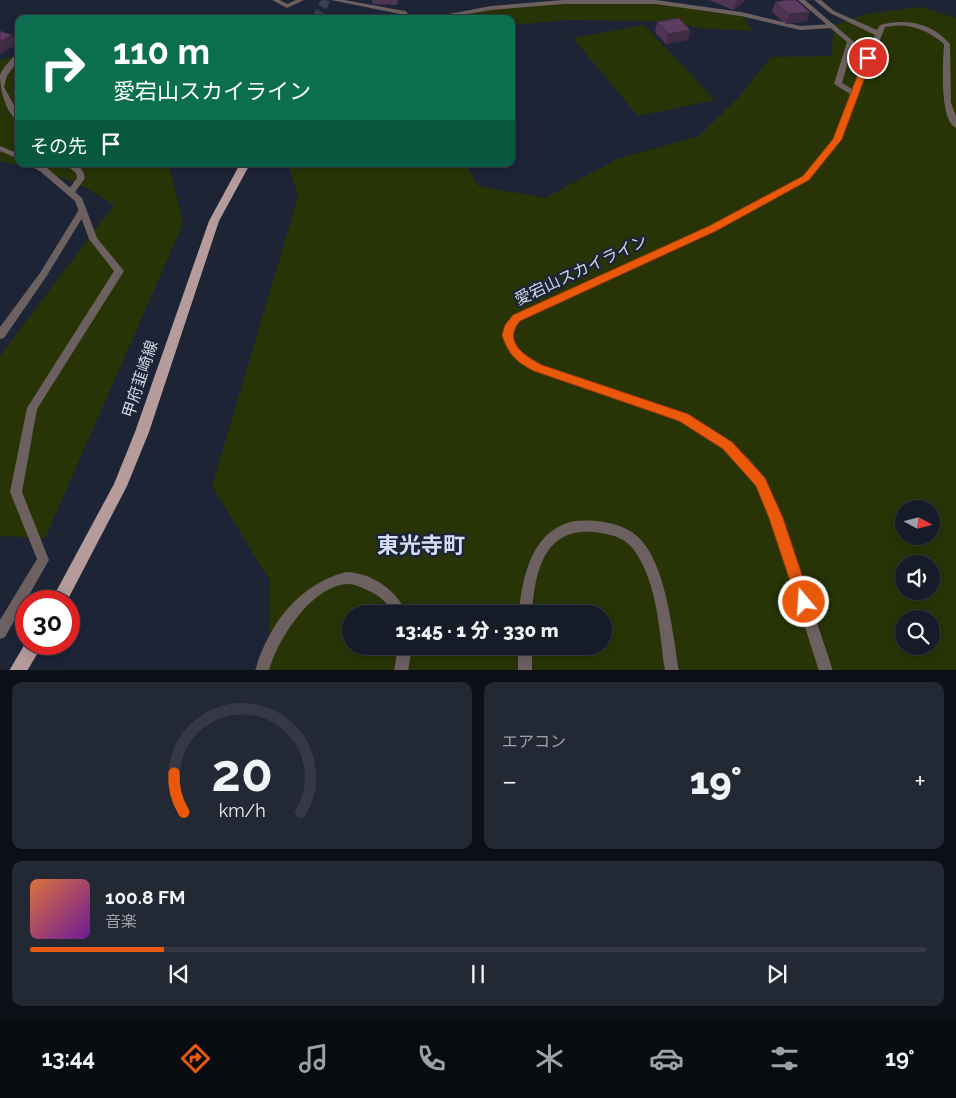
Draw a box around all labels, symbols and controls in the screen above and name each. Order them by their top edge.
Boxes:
text: 110 m [113,31,210,72]
icon: right [30,35,95,100]
pin [847,37,889,79]
icon: arrive [854,44,882,72]
text: 愛宕山スカイライン [113,78,311,104]
icon: arrive [97,130,125,158]
text: その先 [30,135,87,157]
street label: 愛宕山スカイライン [512,231,650,309]
street label: 甲府韮崎線 [119,338,161,420]
north arrow [895,500,940,545]
map controls [895,500,940,655]
district label: 東光寺町 [377,532,465,558]
button: sound [895,555,940,600]
position arrow [777,575,829,627]
speed limit sign: 30 [15,590,80,655]
button: search [895,610,940,655]
text: 13:45 · 1 分 · 330 m [396,619,558,641]
text: エアコン [502,732,566,751]
text: 20 [211,742,273,803]
text: 19° [690,758,742,803]
text: − [502,765,517,798]
text: + [914,765,926,798]
text: km/h [218,800,266,821]
text: 100.8 FM [105,886,185,908]
text: 音楽 [105,912,137,931]
icon: previous [165,960,193,988]
icon: pause [464,960,492,988]
icon: next [763,960,791,988]
icon: directions [178,1041,213,1076]
icon: music [296,1041,331,1076]
icon: phone [414,1041,449,1076]
icon: climate [532,1041,567,1076]
icon: car [649,1041,684,1076]
icon: filters [767,1041,802,1076]
text: 13:44 [41,1045,95,1071]
text: 19° [885,1045,915,1071]

